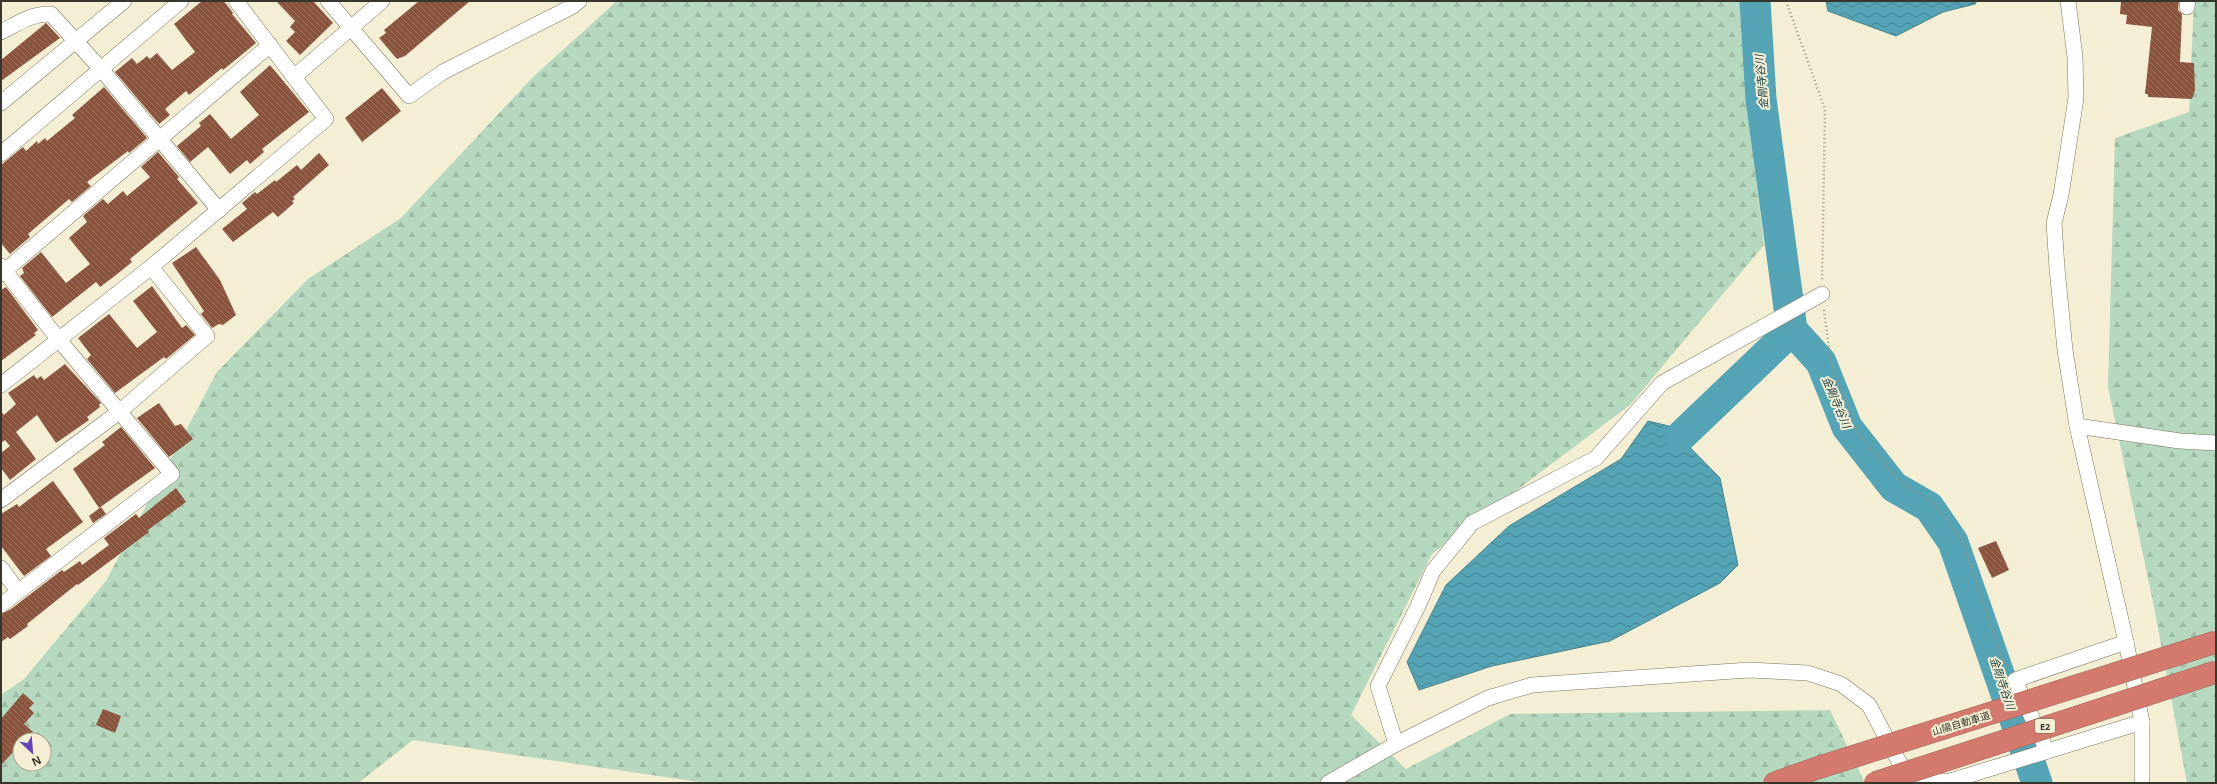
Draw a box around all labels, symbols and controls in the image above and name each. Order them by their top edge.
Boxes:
water label: 金剛寺谷川 [1751,53,1771,110]
water label: 金剛寺谷川 [1819,374,1855,431]
water label: 金剛寺谷川 [1987,655,2019,712]
street label: 山陽自動車道 [1930,708,1992,738]
road number: E2 [2035,719,2055,733]
north arrow [12,732,52,772]
text: N [29,753,44,770]

